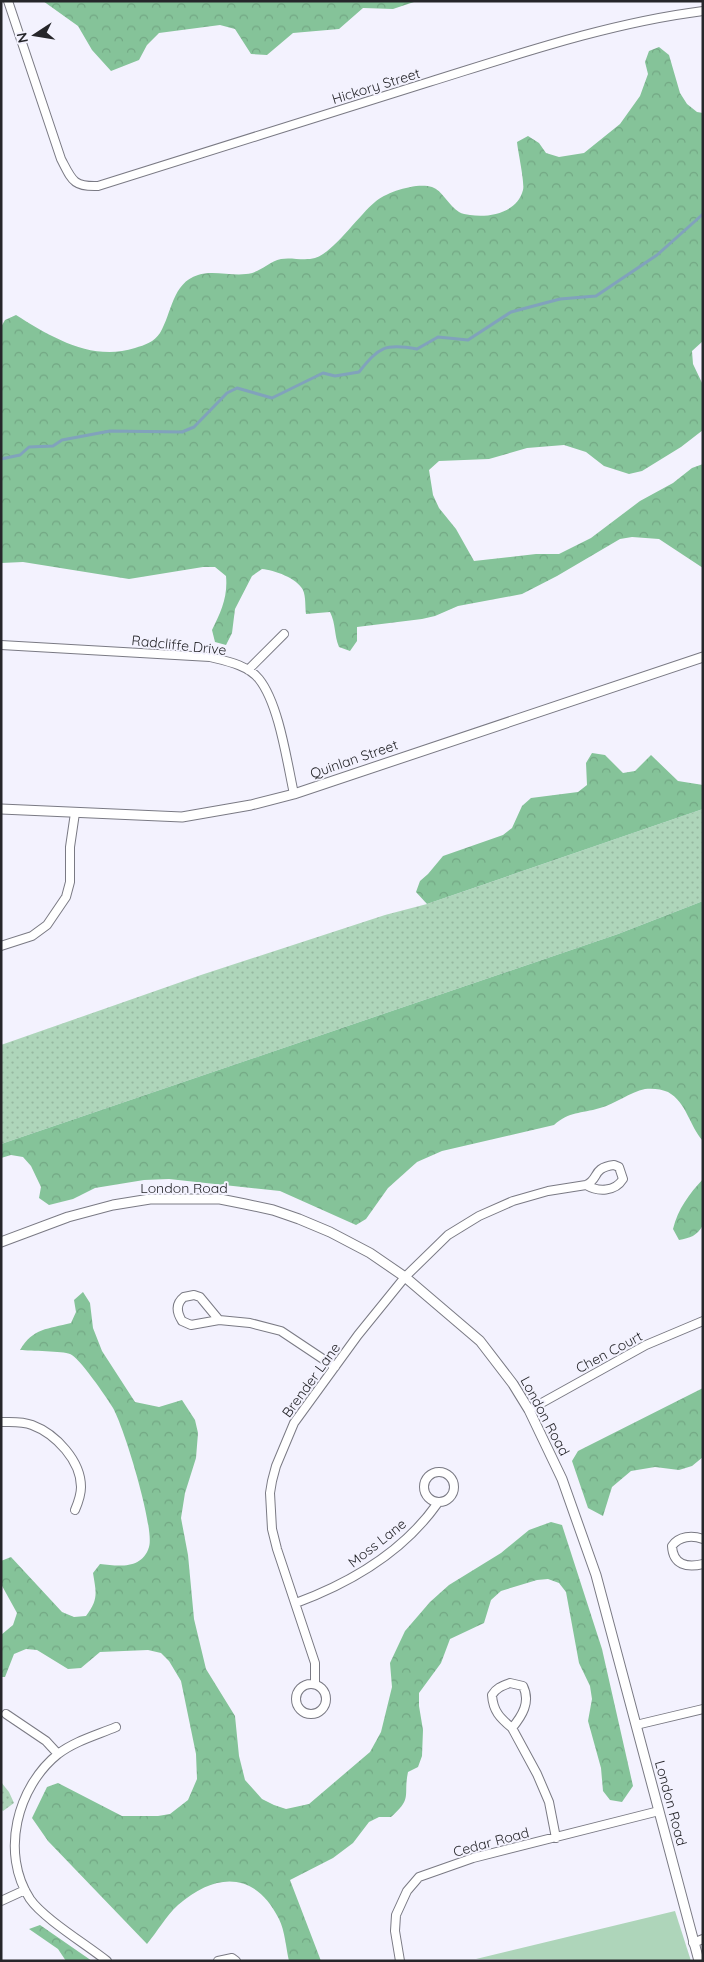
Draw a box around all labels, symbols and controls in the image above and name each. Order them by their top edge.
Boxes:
north arrow [10,10,60,60]
text: N [12,31,32,45]
street label: Hickory Street [330,64,423,108]
street label: Radcliffe Drive [131,631,227,659]
street label: Quinlan Street [308,735,401,782]
street label: London Road [140,1179,228,1197]
street label: Chen Court [573,1327,646,1377]
street label: Brender Lane [278,1339,344,1421]
street label: London Road [516,1373,574,1459]
street label: Moss Lane [344,1515,410,1571]
street label: London Road [651,1758,691,1848]
street label: Cedar Road [451,1823,531,1861]

